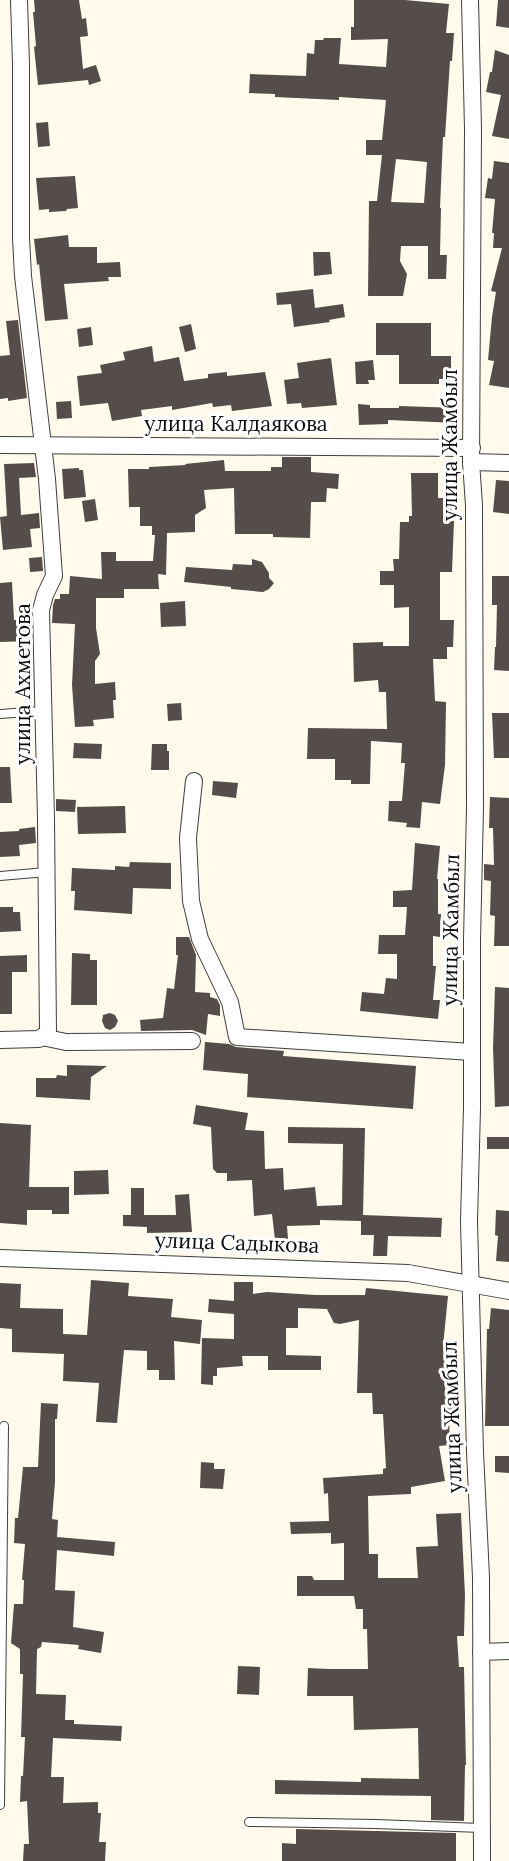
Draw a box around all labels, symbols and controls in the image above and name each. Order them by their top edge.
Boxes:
street label: улица Жамбыл [436,369,463,521]
street label: улица Калдаякова [144,410,328,437]
street label: улица Ахметова [9,603,36,765]
street label: улица Жамбыл [436,854,465,1006]
street label: улица Садыкова [154,1226,320,1259]
street label: улица Жамбыл [435,1341,468,1493]

